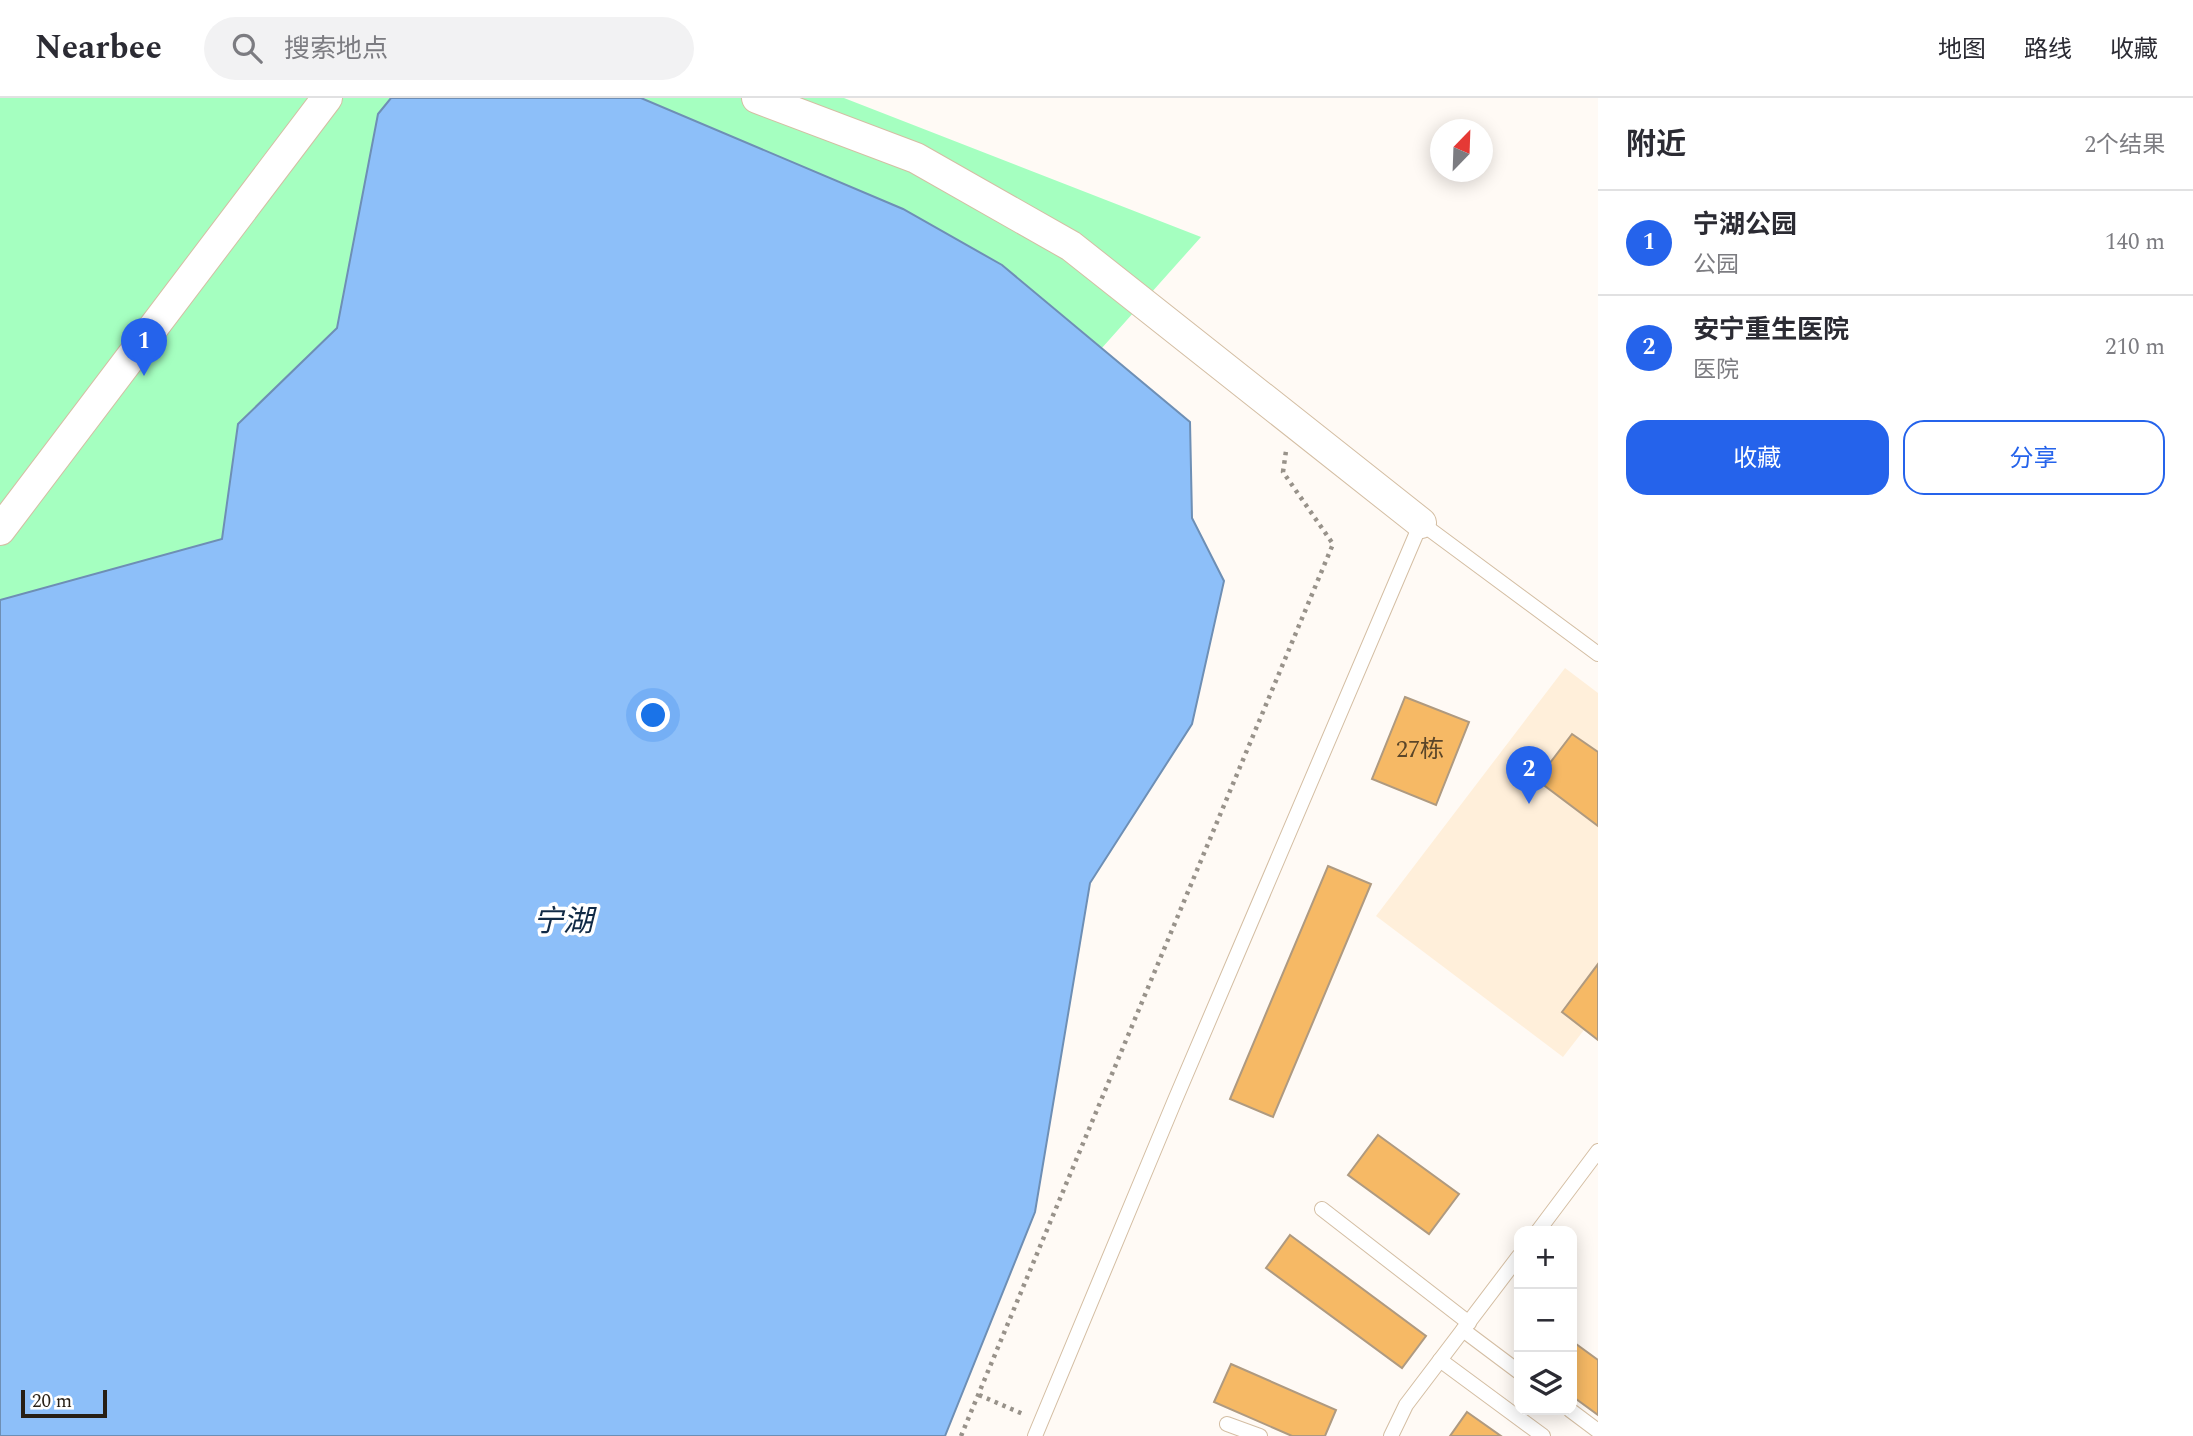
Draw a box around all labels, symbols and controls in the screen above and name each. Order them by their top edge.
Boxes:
search box [204,17,694,80]
text: Nearbee [35,23,162,73]
icon: search [228,29,266,67]
text: 搜索地点 [284,29,388,69]
text: 地图 [1938,32,1986,68]
text: 路线 [2024,32,2072,68]
text: 收藏 [2110,32,2158,68]
north arrow [1430,119,1493,182]
text: 附近 [1626,122,1686,168]
text: 2个结果 [2085,128,2165,163]
text: 宁湖公园 [1693,205,1797,245]
text: 1 [1643,225,1655,260]
text: 140 m [2105,225,2165,260]
text: 公园 [1693,248,1739,283]
text: 安宁重生医院 [1693,310,1849,350]
pin: 1 [121,318,167,376]
text: 2 [1643,330,1655,365]
text: 210 m [2105,330,2165,365]
text: 医院 [1693,353,1739,388]
button: 收藏 [1626,420,1889,495]
button: 分享 [1903,420,2165,495]
your location [636,698,670,732]
house number: 27栋 [1396,732,1444,768]
pin: 2 [1506,746,1552,804]
water label: 宁湖 [533,899,597,945]
map controls [1514,1226,1577,1415]
button: + [1514,1226,1577,1289]
button: − [1514,1289,1577,1352]
button: layers [1514,1352,1577,1415]
scale bar [21,1387,107,1419]
text: 20 m [32,1387,72,1416]

